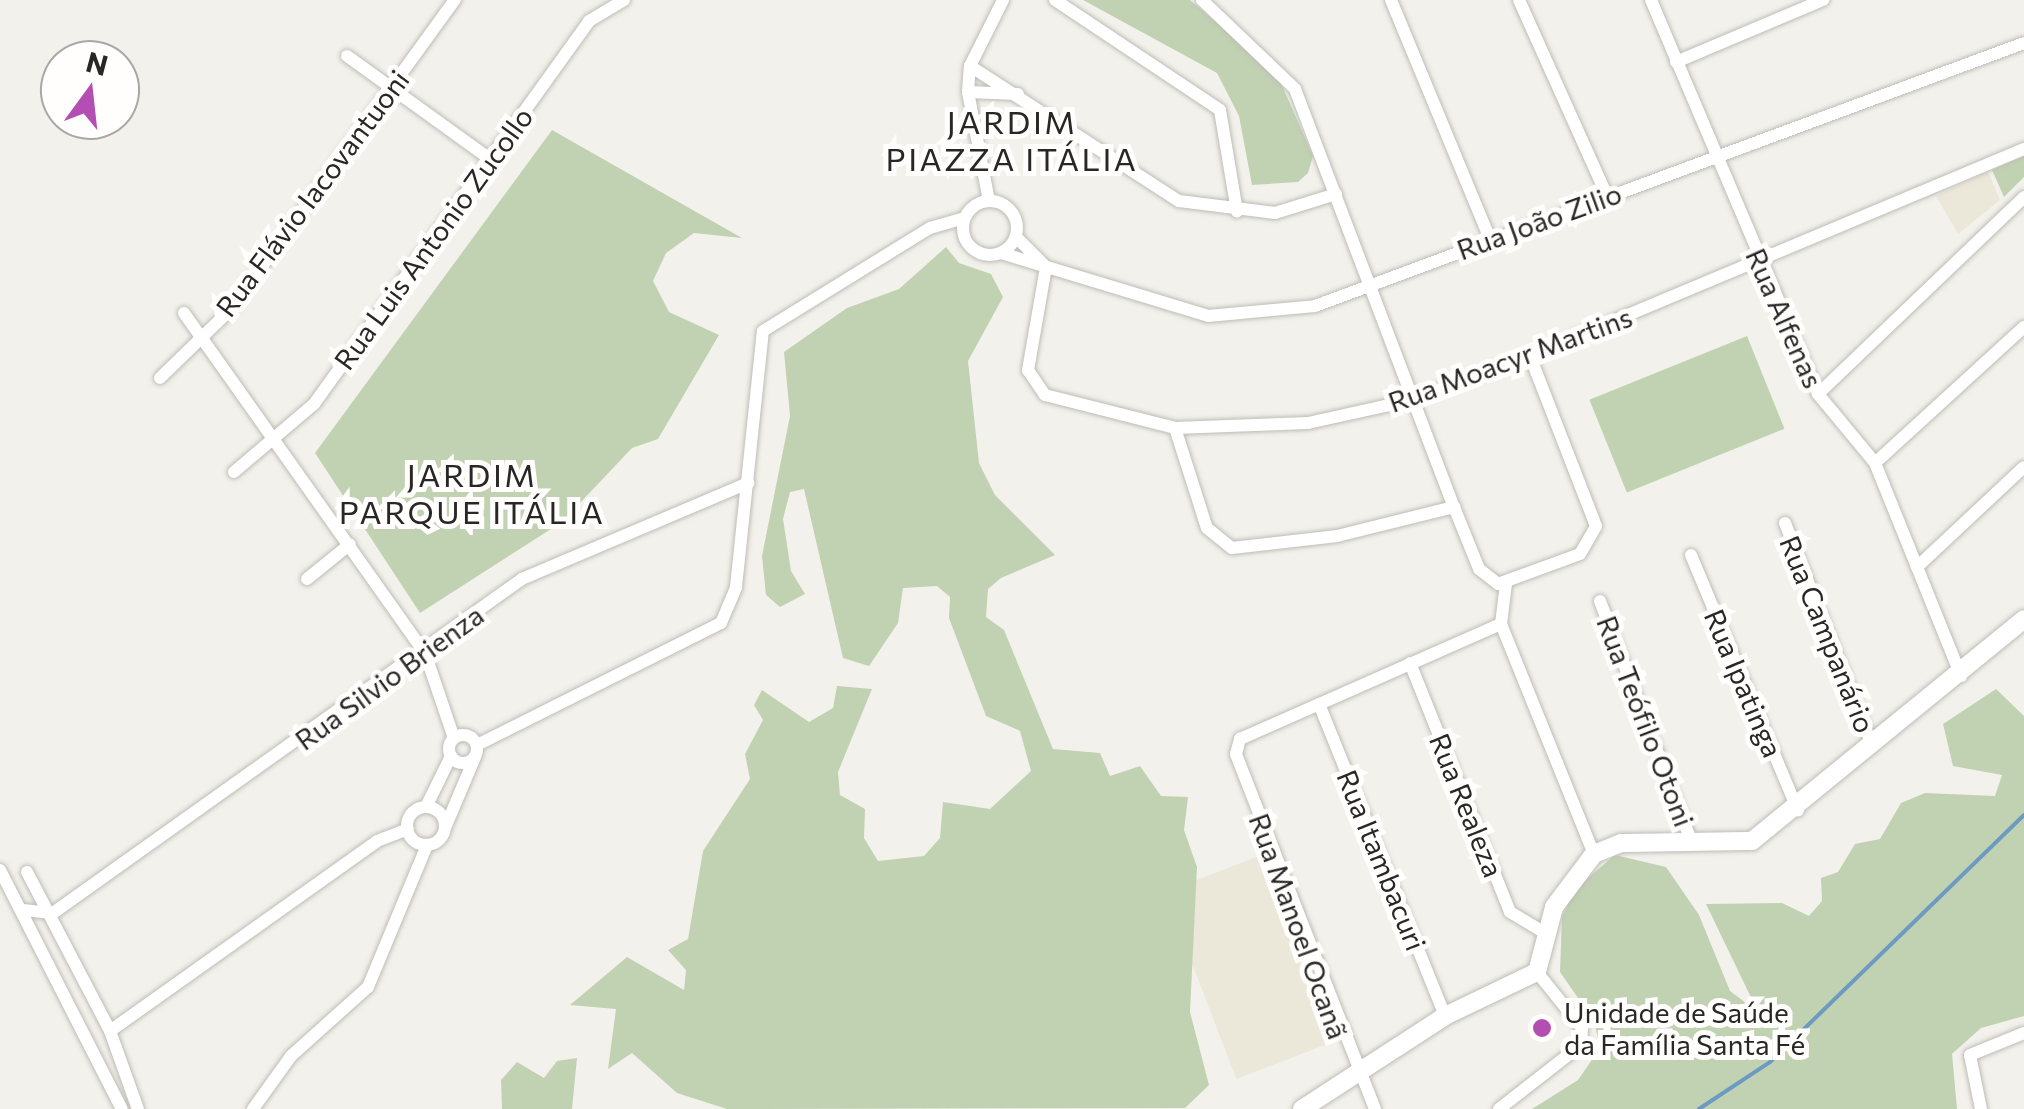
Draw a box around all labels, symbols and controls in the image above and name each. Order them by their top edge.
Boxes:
north arrow [40,40,140,140]
text: N [83,44,112,82]
street label: Rua Flávio Iacovantuoni [208,63,416,323]
street label: Rua Luis Antonio Zucollo [327,100,539,376]
district label: JARDIM PIAZZA ITÁLIA [886,103,1138,178]
street label: Rua João Zilio [1452,176,1626,266]
street label: Rua Alfenas [1739,243,1831,393]
street label: Rua Moacyr Martins [1383,299,1637,419]
district label: JARDIM PARQUE ITÁLIA [339,456,605,531]
street label: Rua Campanário [1773,531,1883,737]
street label: Rua Silvio Brienza [288,597,490,757]
street label: Rua Ipatinga [1698,604,1790,762]
street label: Rua Teófilo Otoni [1590,611,1702,831]
street label: Rua Realeza [1423,728,1511,882]
street label: Rua Itambacuri [1331,765,1433,955]
street label: Rua Manoel Ocanã [1243,809,1355,1043]
place label: Unidade de Saúde da Família Santa Fé [1564,995,1805,1061]
marker: Unidade de Saúde da Família Santa Fé [1529,1015,1555,1041]

